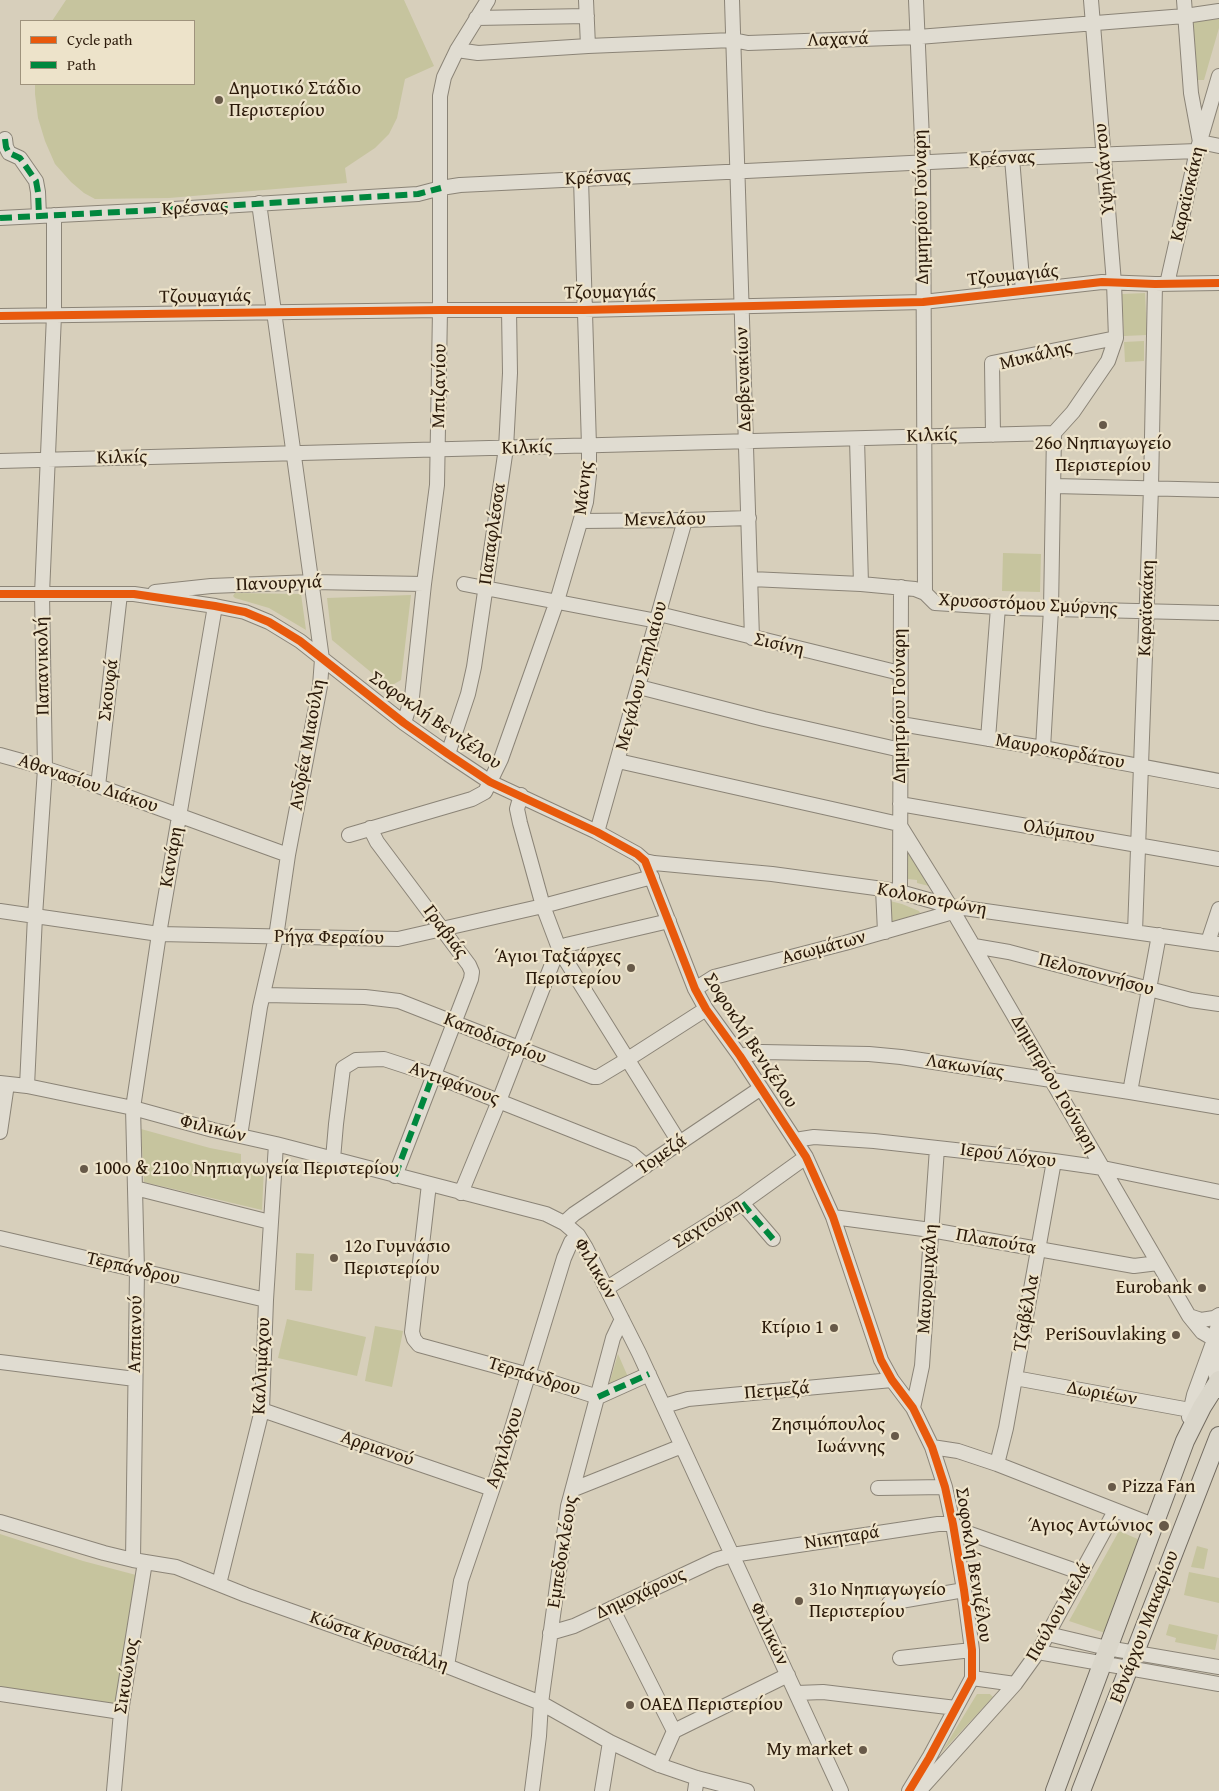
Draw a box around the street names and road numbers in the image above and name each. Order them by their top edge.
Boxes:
street label: Λαχανά [807,28,869,52]
street label: Υψηλάντου [1090,122,1120,216]
street label: Δημητρίου Γούναρη [909,129,935,285]
street label: Καραϊσκάκη [1166,144,1210,244]
street label: Κρέσνας [968,146,1036,172]
street label: Κρέσνας [564,165,632,191]
street label: Κρέσνας [161,194,229,222]
street label: Τζουμαγιάς [966,260,1060,292]
street label: Τζουμαγιάς [564,281,656,305]
street label: Τζουμαγιάς [159,285,251,309]
street label: Δερβενακίων [731,326,757,432]
street label: Μυκάλης [997,336,1075,376]
street label: Μπιζανίου [428,343,452,429]
street label: Κιλκίς [906,424,958,448]
street label: Κιλκίς [501,436,553,460]
street label: Κιλκίς [96,446,148,470]
street label: Μάνης [569,460,599,516]
street label: Παπαφλέσσα [475,482,511,586]
street label: Μενελάου [624,508,706,532]
street label: Καραϊσκάκη [1134,559,1160,657]
street label: Πανουργιά [235,571,323,597]
street label: Χρυσοστόμου Σμύρνης [938,589,1118,621]
street label: Μεγάλου Σπηλαίου [611,599,673,753]
street label: Παπανικολή [31,616,55,716]
street label: Σισίνη [752,628,806,662]
street label: Δημητρίου Γούναρη [889,628,911,784]
street label: Σκουφά [94,658,124,722]
street label: Σοφοκλή Βενιζέλου [364,667,506,775]
street label: Ανδρέα Μιαούλη [285,678,331,812]
street label: Μαυροκορδάτου [994,729,1126,775]
street label: Αθανασίου Διάκου [15,749,161,819]
street label: Ολύμπου [1022,815,1096,849]
street label: Κανάρη [155,825,189,889]
street label: Κολοκοτρώνη [875,878,989,922]
street label: Γραβιάς [418,901,472,963]
street label: Ρήγα Φεραίου [274,926,384,950]
street label: Ασωμάτων [779,926,869,970]
street label: Πελοποννήσου [1036,949,1156,1001]
street label: Σοφοκλή Βενιζέλου [698,969,802,1113]
street label: Καποδιστρίου [440,1008,550,1070]
street label: Δημητρίου Γούναρη [1005,1011,1103,1157]
street label: Λακωνίας [924,1050,1006,1084]
street label: Αντιφάνους [406,1057,502,1111]
street label: Φιλικών [178,1110,248,1148]
street label: Τομεζά [633,1130,691,1180]
street label: Ιερού Λόχου [959,1139,1057,1173]
street label: Σαχτούρη [669,1194,747,1254]
street label: Μαυρομιχάλη [913,1223,943,1335]
street label: Πλαπούτα [954,1224,1038,1260]
street label: Φιλικών [568,1234,622,1304]
street label: Τερπάνδρου [84,1247,182,1291]
street label: Τζαβέλλα [1009,1273,1045,1353]
street label: Αππιανού [124,1295,148,1373]
street label: Καλλιμάχου [248,1317,276,1415]
street label: Τερπάνδρου [485,1352,583,1402]
street label: Πετμεζά [743,1377,811,1405]
street label: Δωριέων [1065,1377,1139,1411]
street label: Αρχιλόχου [481,1405,529,1491]
street label: Αρριανού [338,1426,416,1472]
street label: Σοφοκλή Βενιζέλου [950,1486,996,1644]
street label: Εμπεδοκλέους [543,1494,583,1610]
street label: Νικηταρά [803,1521,881,1555]
street label: Εθνάρχου Μακαρίου [1105,1547,1185,1707]
street label: Παύλου Μελά [1021,1558,1097,1666]
street label: Δημοχάρους [592,1563,690,1625]
street label: Φιλικών [744,1599,794,1669]
street label: Κώστα Κρυστάλλη [307,1606,451,1678]
street label: Σικυώνος [110,1636,144,1716]

